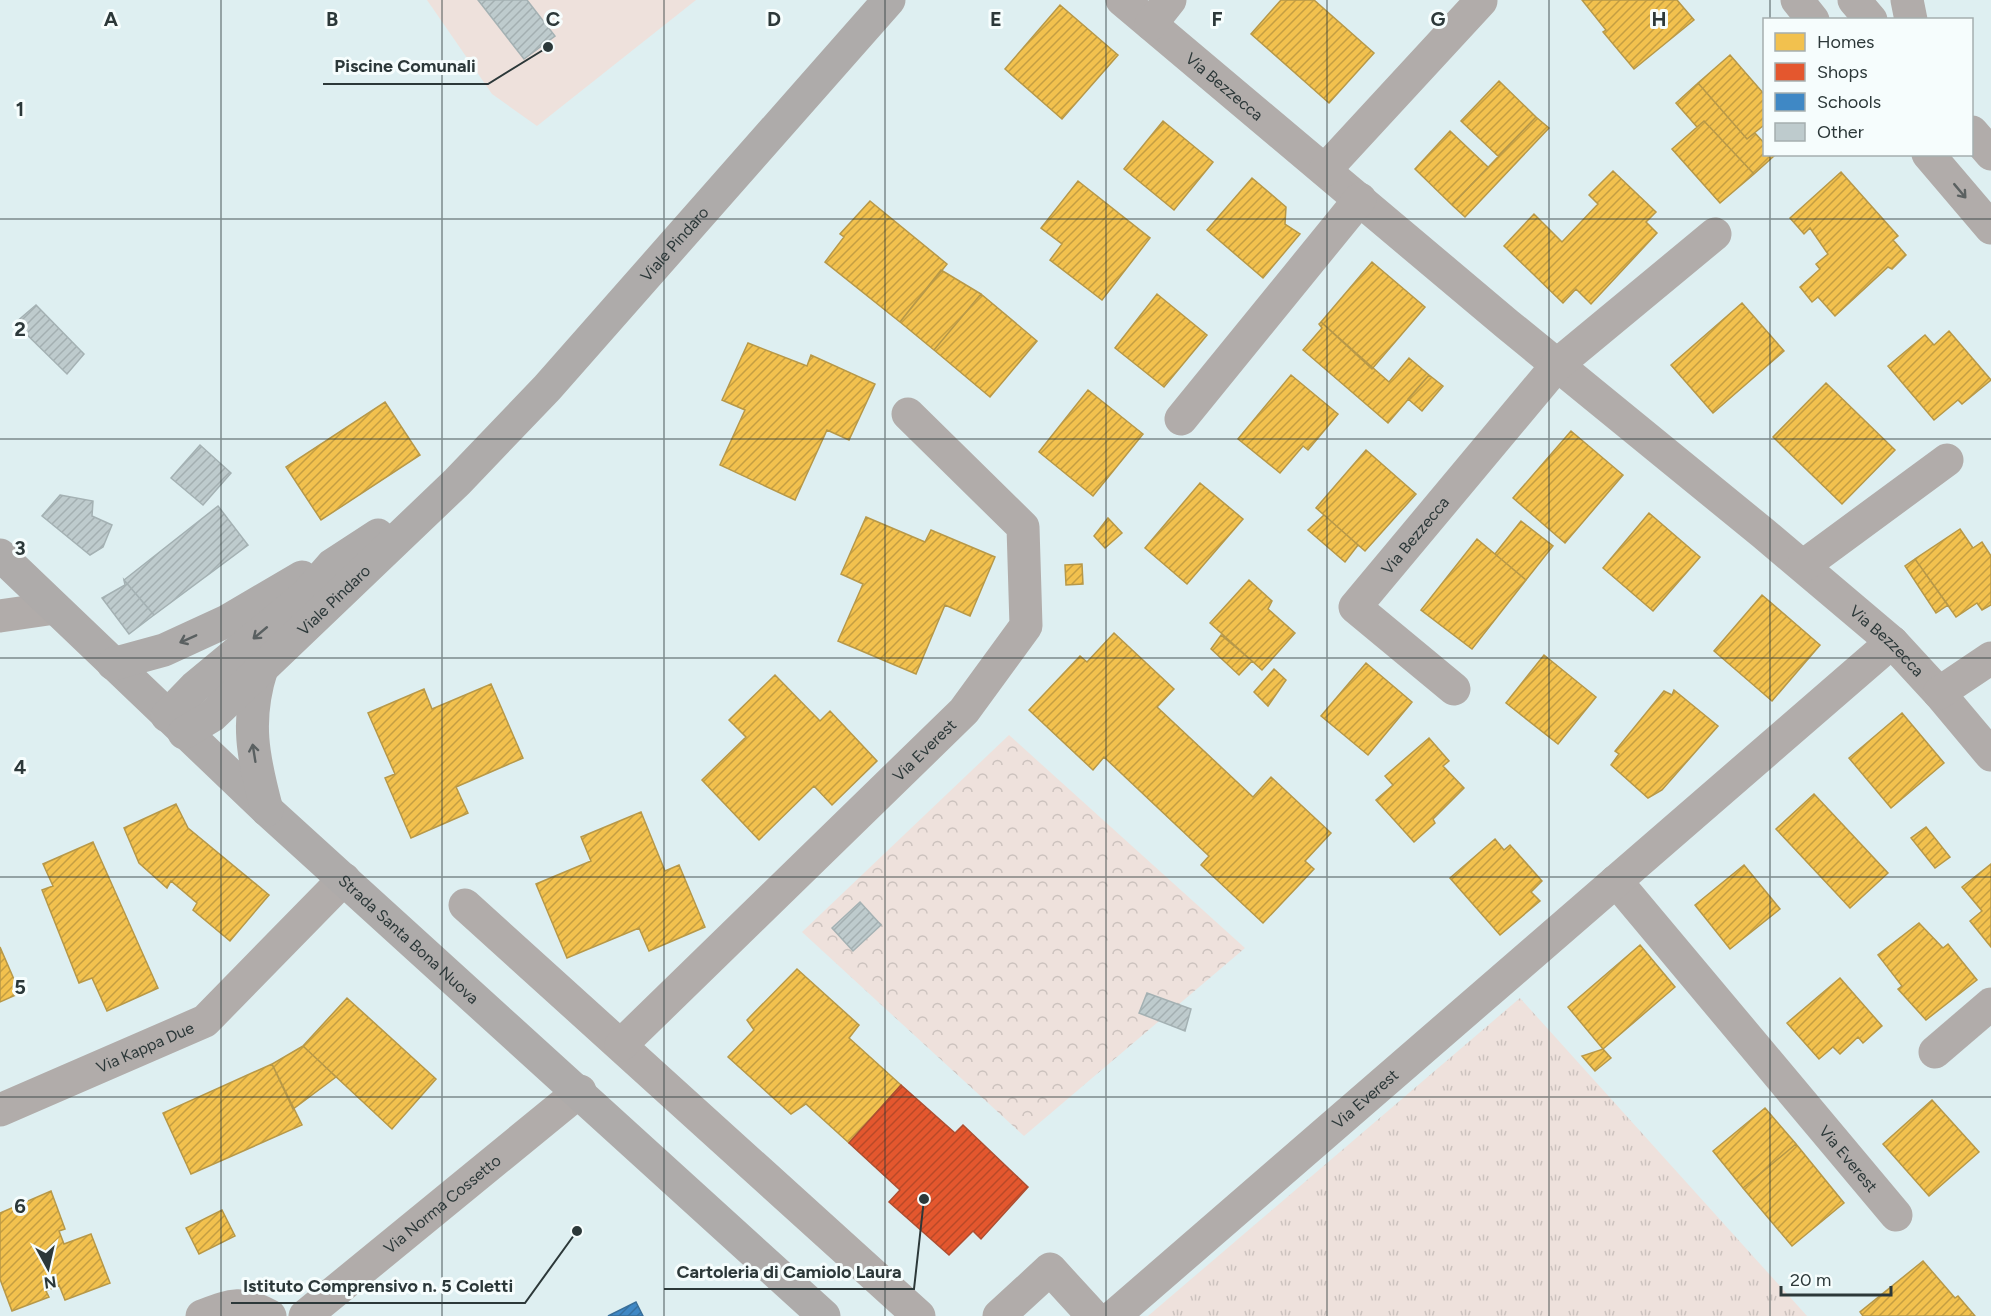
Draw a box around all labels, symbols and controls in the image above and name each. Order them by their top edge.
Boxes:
text: A [104,7,119,31]
text: B [326,7,338,31]
text: C [546,7,560,31]
text: D [767,7,781,31]
text: E [990,7,1002,31]
text: F [1211,7,1223,31]
text: G [1431,7,1446,31]
text: H [1652,7,1667,31]
legend [1763,18,1973,156]
text: Homes [1817,31,1875,53]
callout: Piscine Comunali [323,48,488,84]
street label: Via Bezzecca [1182,48,1267,124]
text: Piscine Comunali [334,55,476,77]
text: Shops [1817,61,1868,83]
text: Schools [1817,91,1881,113]
text: 1 [16,97,24,121]
text: Other [1817,121,1864,143]
one-way arrow [1953,183,1966,199]
street label: Viale Pindaro [636,202,712,285]
text: 2 [14,317,26,341]
street label: Via Bezzecca [1377,493,1453,578]
text: 3 [14,536,26,560]
street label: Viale Pindaro [293,561,374,639]
street label: Via Bezzecca [1846,601,1928,680]
one-way arrow [253,626,268,640]
one-way arrow [180,633,198,645]
street label: Via Everest [888,715,960,785]
one-way arrow [248,743,259,763]
text: 4 [14,755,27,779]
street label: Strada Santa Bona Nuova [335,870,483,1007]
text: 5 [14,975,26,999]
street label: Via Kappa Due [93,1017,197,1077]
street label: Via Everest [1328,1065,1402,1132]
street label: Via Everest [1815,1121,1882,1196]
street label: Via Norma Cossetto [380,1150,504,1257]
text: 6 [14,1194,26,1218]
north arrow [18,1238,78,1298]
callout: Cartoleria di Camiolo Laura [664,1253,914,1289]
scale bar [1781,1259,1890,1297]
text: Cartoleria di Camiolo Laura [676,1261,902,1283]
callout: Istituto Comprensivo n. 5 Coletti [231,1267,525,1303]
text: 20 m [1790,1269,1831,1291]
text: N [43,1272,57,1293]
text: Istituto Comprensivo n. 5 Coletti [243,1275,513,1297]

